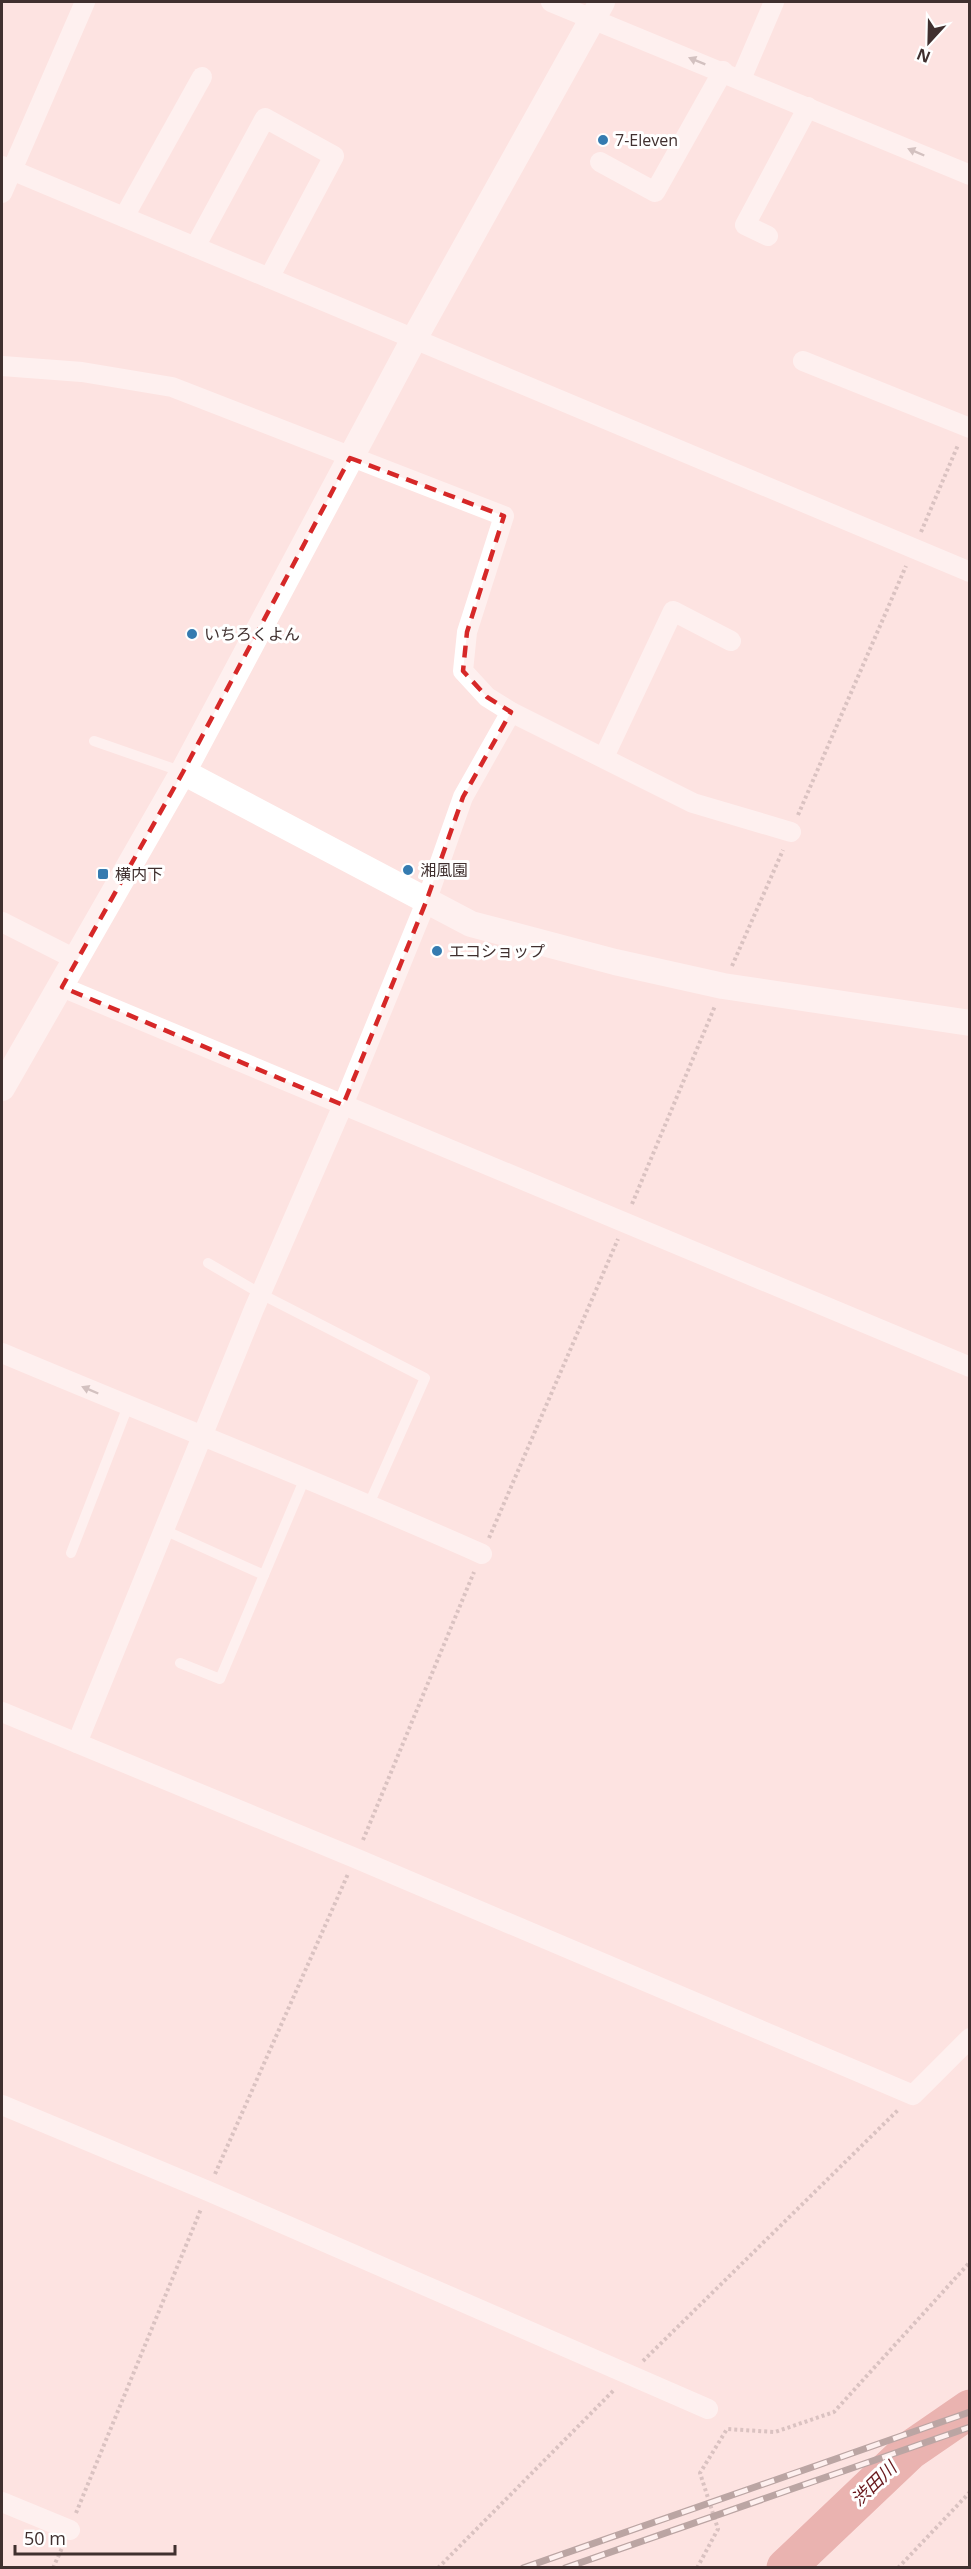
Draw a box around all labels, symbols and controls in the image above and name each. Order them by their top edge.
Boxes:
north arrow [899,12,959,72]
text: N [913,43,934,69]
one-way arrow [688,56,706,65]
place label: 7-Eleven [615,129,678,151]
marker: 7-Eleven [596,133,610,147]
one-way arrow [906,147,924,157]
place label: いちろくよん [204,623,300,645]
marker: いちろくよん [185,627,199,641]
place label: 湘風園 [420,859,468,881]
place label: 横内下 [115,863,163,885]
marker: 湘風園 [401,863,415,877]
marker: 横内下 [96,867,110,881]
place label: エコショップ [449,940,545,962]
marker: エコショップ [430,944,444,958]
one-way arrow [80,1385,98,1395]
water label: 渋田川 [846,2455,903,2511]
scale bar [15,2518,176,2556]
text: 50 m [24,2526,66,2550]

